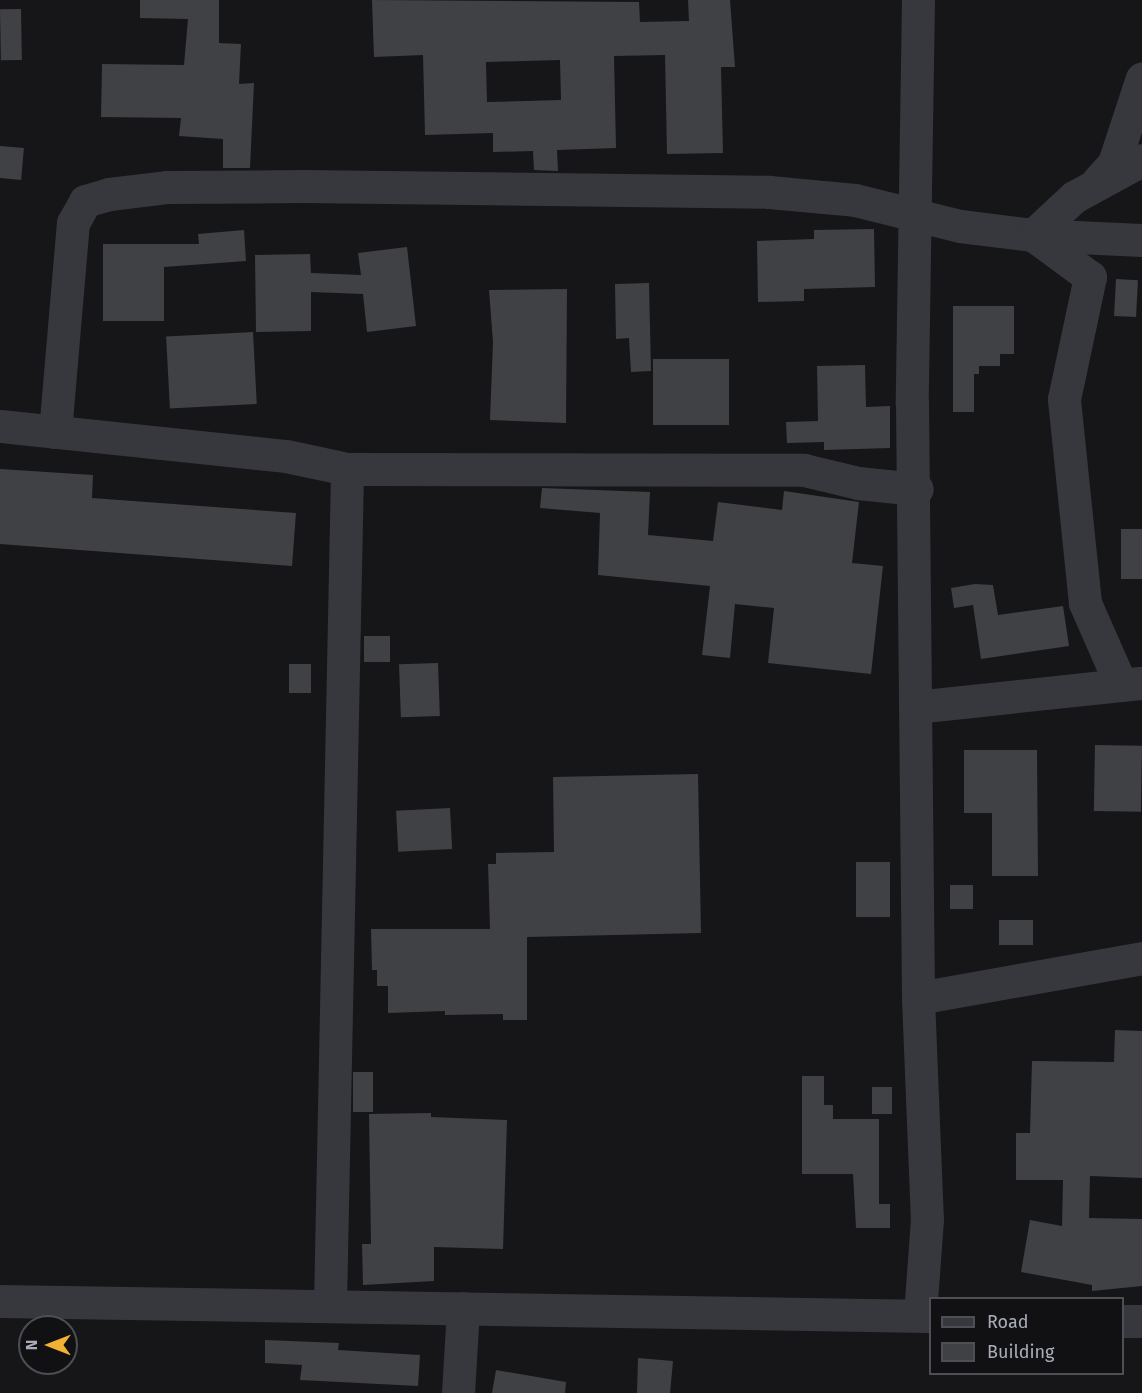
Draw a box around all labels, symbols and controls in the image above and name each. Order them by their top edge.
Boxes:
legend [929,1297,1124,1375]
text: Road [987,1311,1029,1333]
north arrow [18,1315,78,1375]
text: N [22,1340,41,1350]
text: Building [987,1341,1054,1363]

